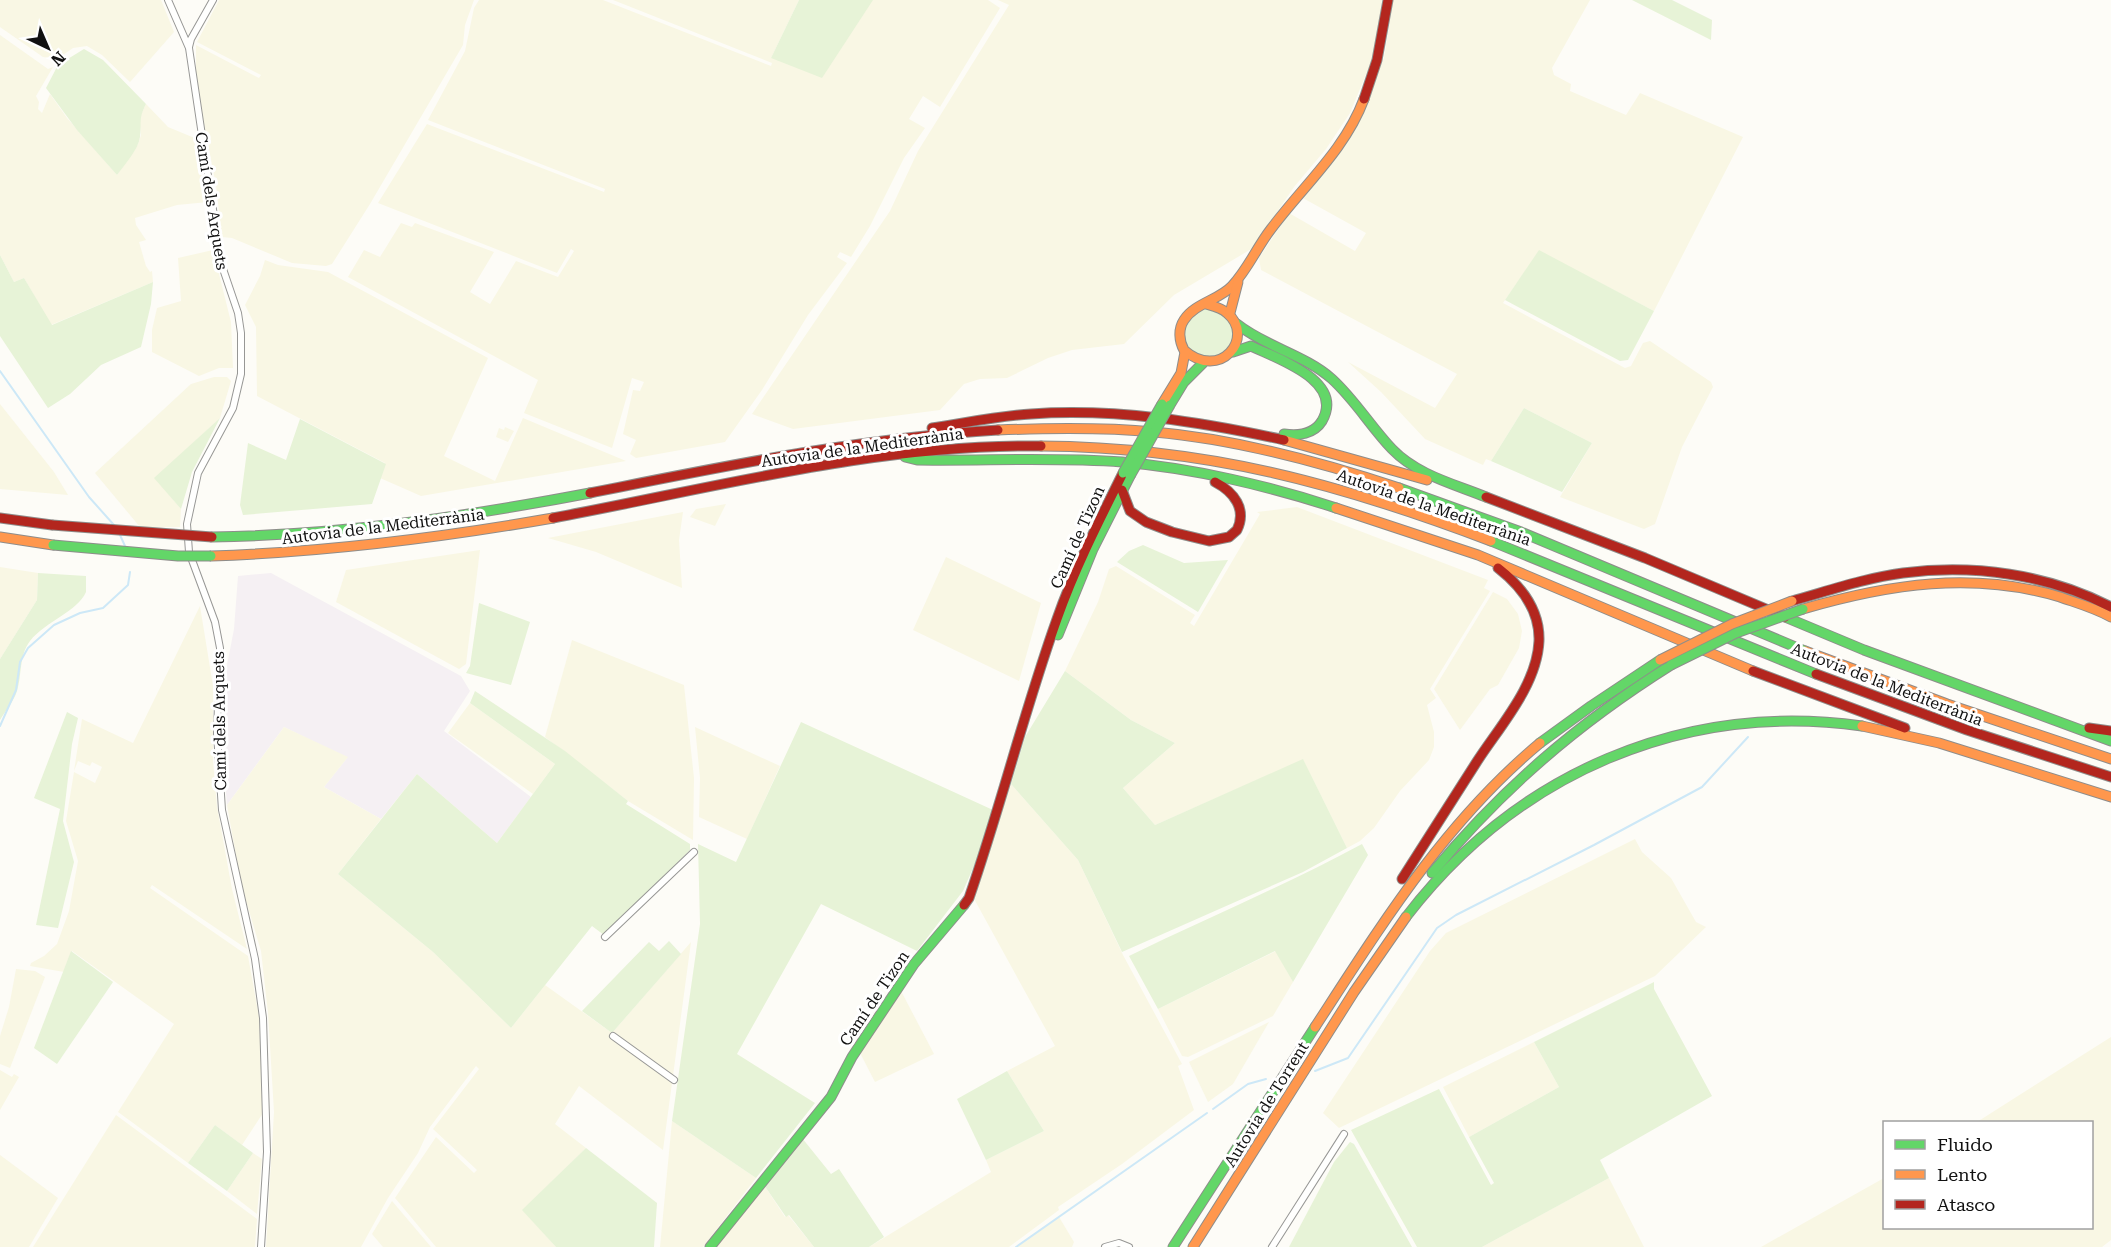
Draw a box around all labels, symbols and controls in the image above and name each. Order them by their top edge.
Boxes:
north arrow [18,18,78,78]
text: N [47,47,69,70]
street label: Camí dels Arquets [191,131,232,272]
street label: Autovia de la Mediterrània [760,424,965,471]
street label: Autovia de la Mediterrània [1334,465,1534,550]
street label: Camí de Tizon [1046,483,1109,592]
street label: Autovia de la Mediterrània [281,505,486,548]
street label: Autovia de la Mediterrània [1788,639,1986,730]
street label: Camí dels Arquets [209,651,230,791]
street label: Camí de Tizon [836,947,913,1049]
street label: Autovia de Torrent [1220,1038,1313,1170]
legend [1883,1121,2093,1229]
text: Fluido [1937,1134,1993,1155]
text: Lento [1937,1164,1987,1185]
text: Atasco [1937,1194,1995,1215]

